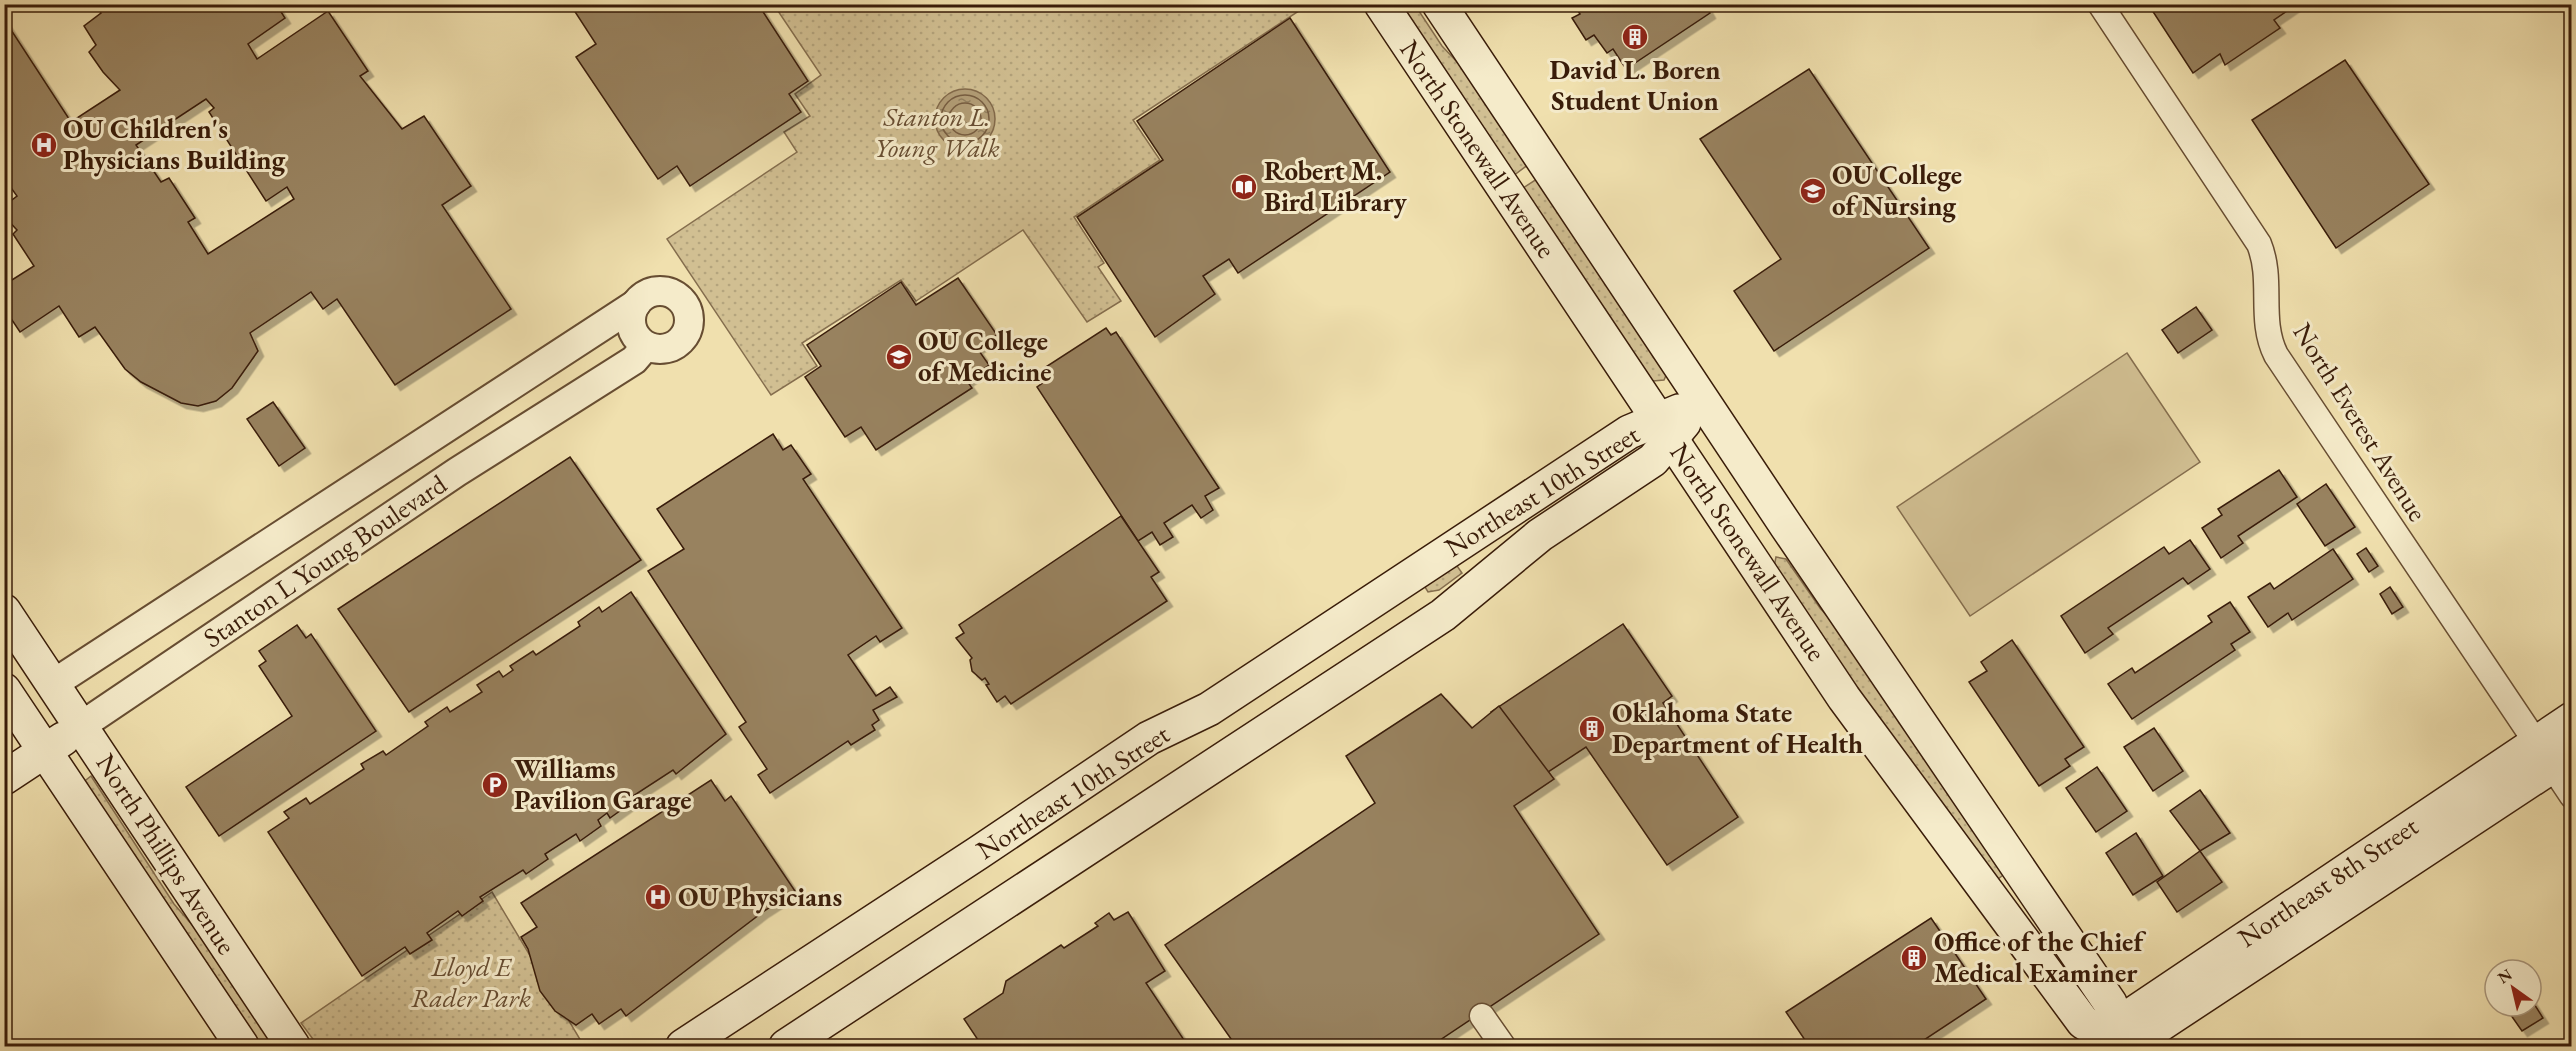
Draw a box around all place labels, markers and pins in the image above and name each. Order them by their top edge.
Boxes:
building icon: David L. Boren Student Union [1620,22,1650,52]
place label: David L. Boren Student Union [1550,52,1720,118]
place label: OU Children's Physicians Building [63,111,286,177]
hospital icon: OU Children's Physicians Building [29,130,59,160]
place label: Robert M. Bird Library [1264,153,1408,219]
place label: OU College of Nursing [1832,157,1962,223]
library icon: Robert M. Bird Library [1229,172,1259,202]
school or university icon: OU College of Nursing [1798,176,1828,206]
place label: OU College of Medicine [918,323,1052,389]
school or university icon: OU College of Medicine [884,342,914,372]
place label: Oklahoma State Department of Health [1612,695,1863,761]
building icon: Oklahoma State Department of Health [1577,714,1607,744]
place label: Williams Pavilion Garage [514,751,692,817]
parking icon: Williams Pavilion Garage [480,770,510,800]
place label: OU Physicians [678,879,842,914]
hospital icon: OU Physicians [643,882,673,912]
place label: Office of the Chief Medical Examiner [1934,924,2146,990]
building icon: Office of the Chief Medical Examiner [1899,943,1929,973]

